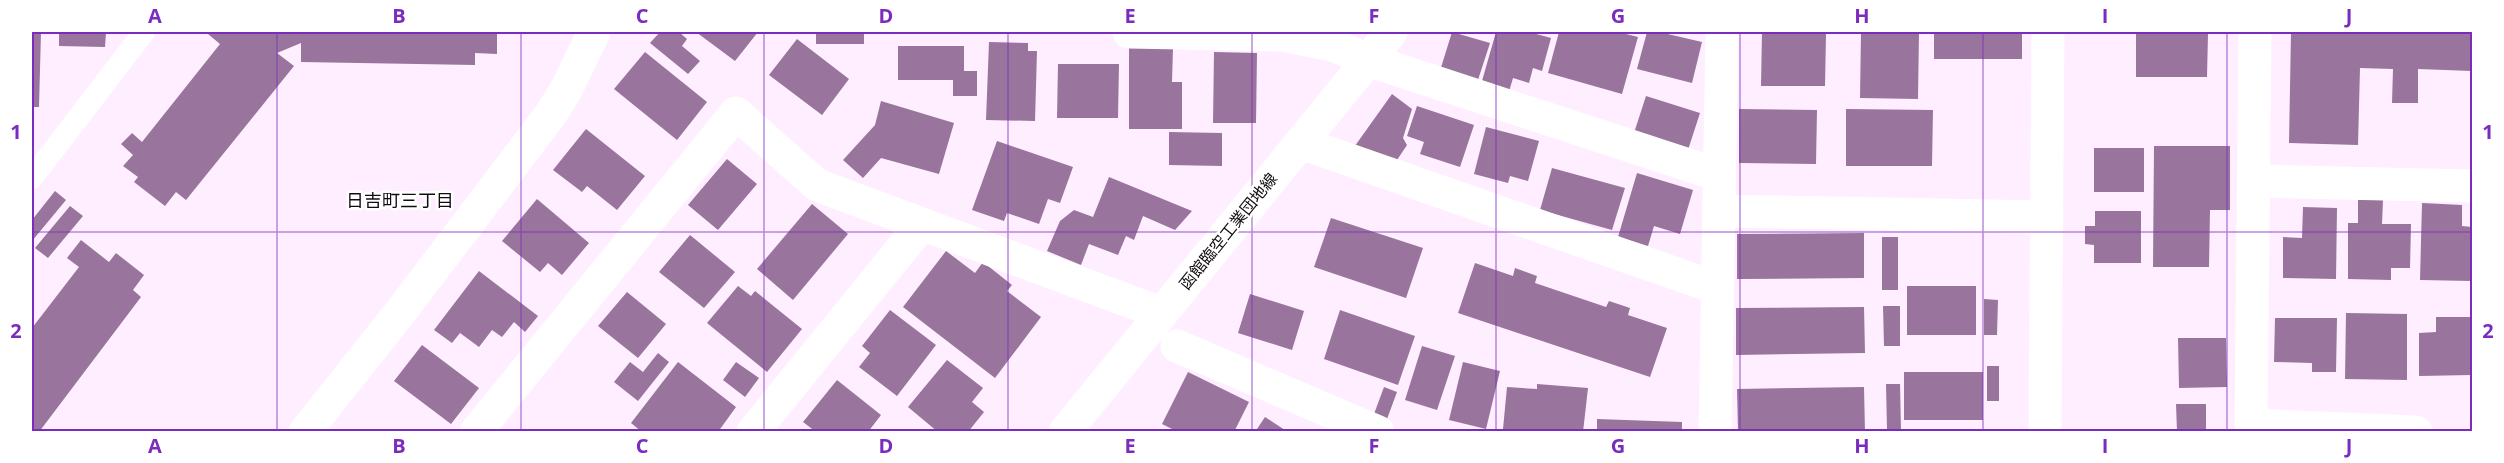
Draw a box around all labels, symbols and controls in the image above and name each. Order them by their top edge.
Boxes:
text: A [148,2,162,29]
text: B [392,2,406,29]
text: C [636,2,649,29]
text: D [879,2,893,29]
text: E [1124,2,1136,29]
text: F [1369,2,1379,29]
text: G [1611,2,1625,29]
text: H [1854,2,1870,29]
text: I [2102,2,2108,29]
text: J [2344,2,2352,29]
text: 1 [10,118,22,145]
text: 1 [2482,118,2494,145]
street label: 函館臨空工業団地線 [1174,168,1282,294]
district label: 日吉町三丁目 [346,188,454,212]
text: 2 [10,317,22,344]
text: 2 [2482,317,2494,344]
text: A [148,432,162,459]
text: B [392,432,406,459]
text: C [636,432,649,459]
text: D [879,432,893,459]
text: E [1124,432,1136,459]
text: F [1369,432,1379,459]
text: G [1611,432,1625,459]
text: H [1854,432,1870,459]
text: I [2102,432,2108,459]
text: J [2344,432,2352,459]

